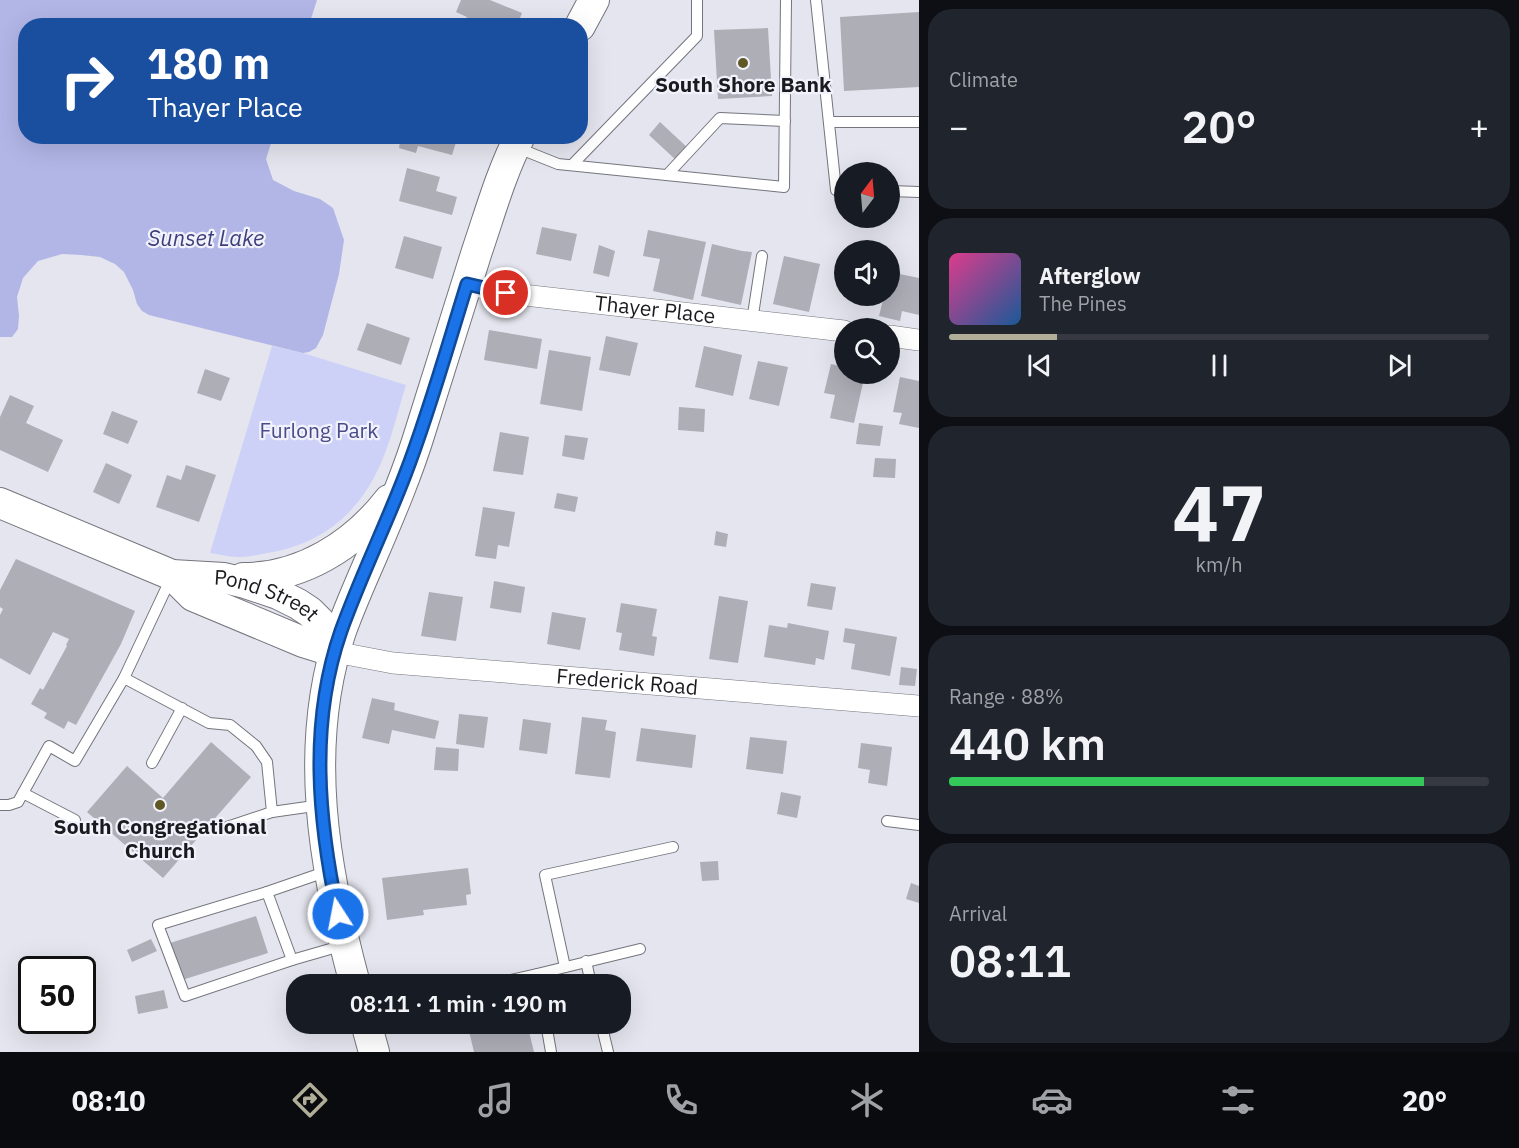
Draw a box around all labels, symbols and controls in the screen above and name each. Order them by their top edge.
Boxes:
text: 180 m [147,36,270,91]
icon: right [48,42,126,120]
marker: South Shore Bank [736,56,750,70]
text: Climate [949,66,1018,93]
place label: South Shore Bank [655,70,832,98]
text: Thayer Place [147,89,303,124]
text: 20° [1181,97,1257,155]
text: − [949,105,969,148]
text: + [1469,105,1489,148]
north arrow [834,162,900,228]
map controls [834,162,900,384]
water label: Sunset Lake [148,223,264,252]
button: sound [834,240,900,306]
text: Afterglow [1039,261,1141,290]
pin [480,267,531,318]
icon: arrive [489,276,522,309]
street label: Thayer Place [593,288,717,329]
text: The Pines [1039,290,1127,317]
button: search [834,318,900,384]
icon: previous [1023,349,1056,382]
icon: pause [1203,349,1236,382]
icon: next [1383,349,1416,382]
park label: Furlong Park [260,416,378,444]
text: 47 [1172,461,1266,562]
text: km/h [1195,551,1243,578]
street label: Pond Street [213,562,326,627]
street label: Frederick Road [555,661,699,701]
text: Range · 88% [949,683,1064,710]
text: 440 km [949,714,1106,772]
marker: South Congregational Church [153,798,167,812]
place label: South Congregational Church [54,812,266,864]
position arrow [306,882,370,946]
text: Arrival [949,900,1007,927]
text: 08:11 [949,931,1071,989]
speed limit sign: 50 [18,956,96,1034]
text: 08:11 · 1 min · 190 m [350,989,567,1018]
icon: directions [289,1079,331,1121]
icon: music [475,1079,517,1121]
icon: phone [660,1079,702,1121]
icon: climate [846,1079,888,1121]
icon: car [1031,1079,1073,1121]
icon: filters [1217,1079,1259,1121]
text: 08:10 [72,1083,145,1118]
text: 20° [1402,1083,1447,1118]

